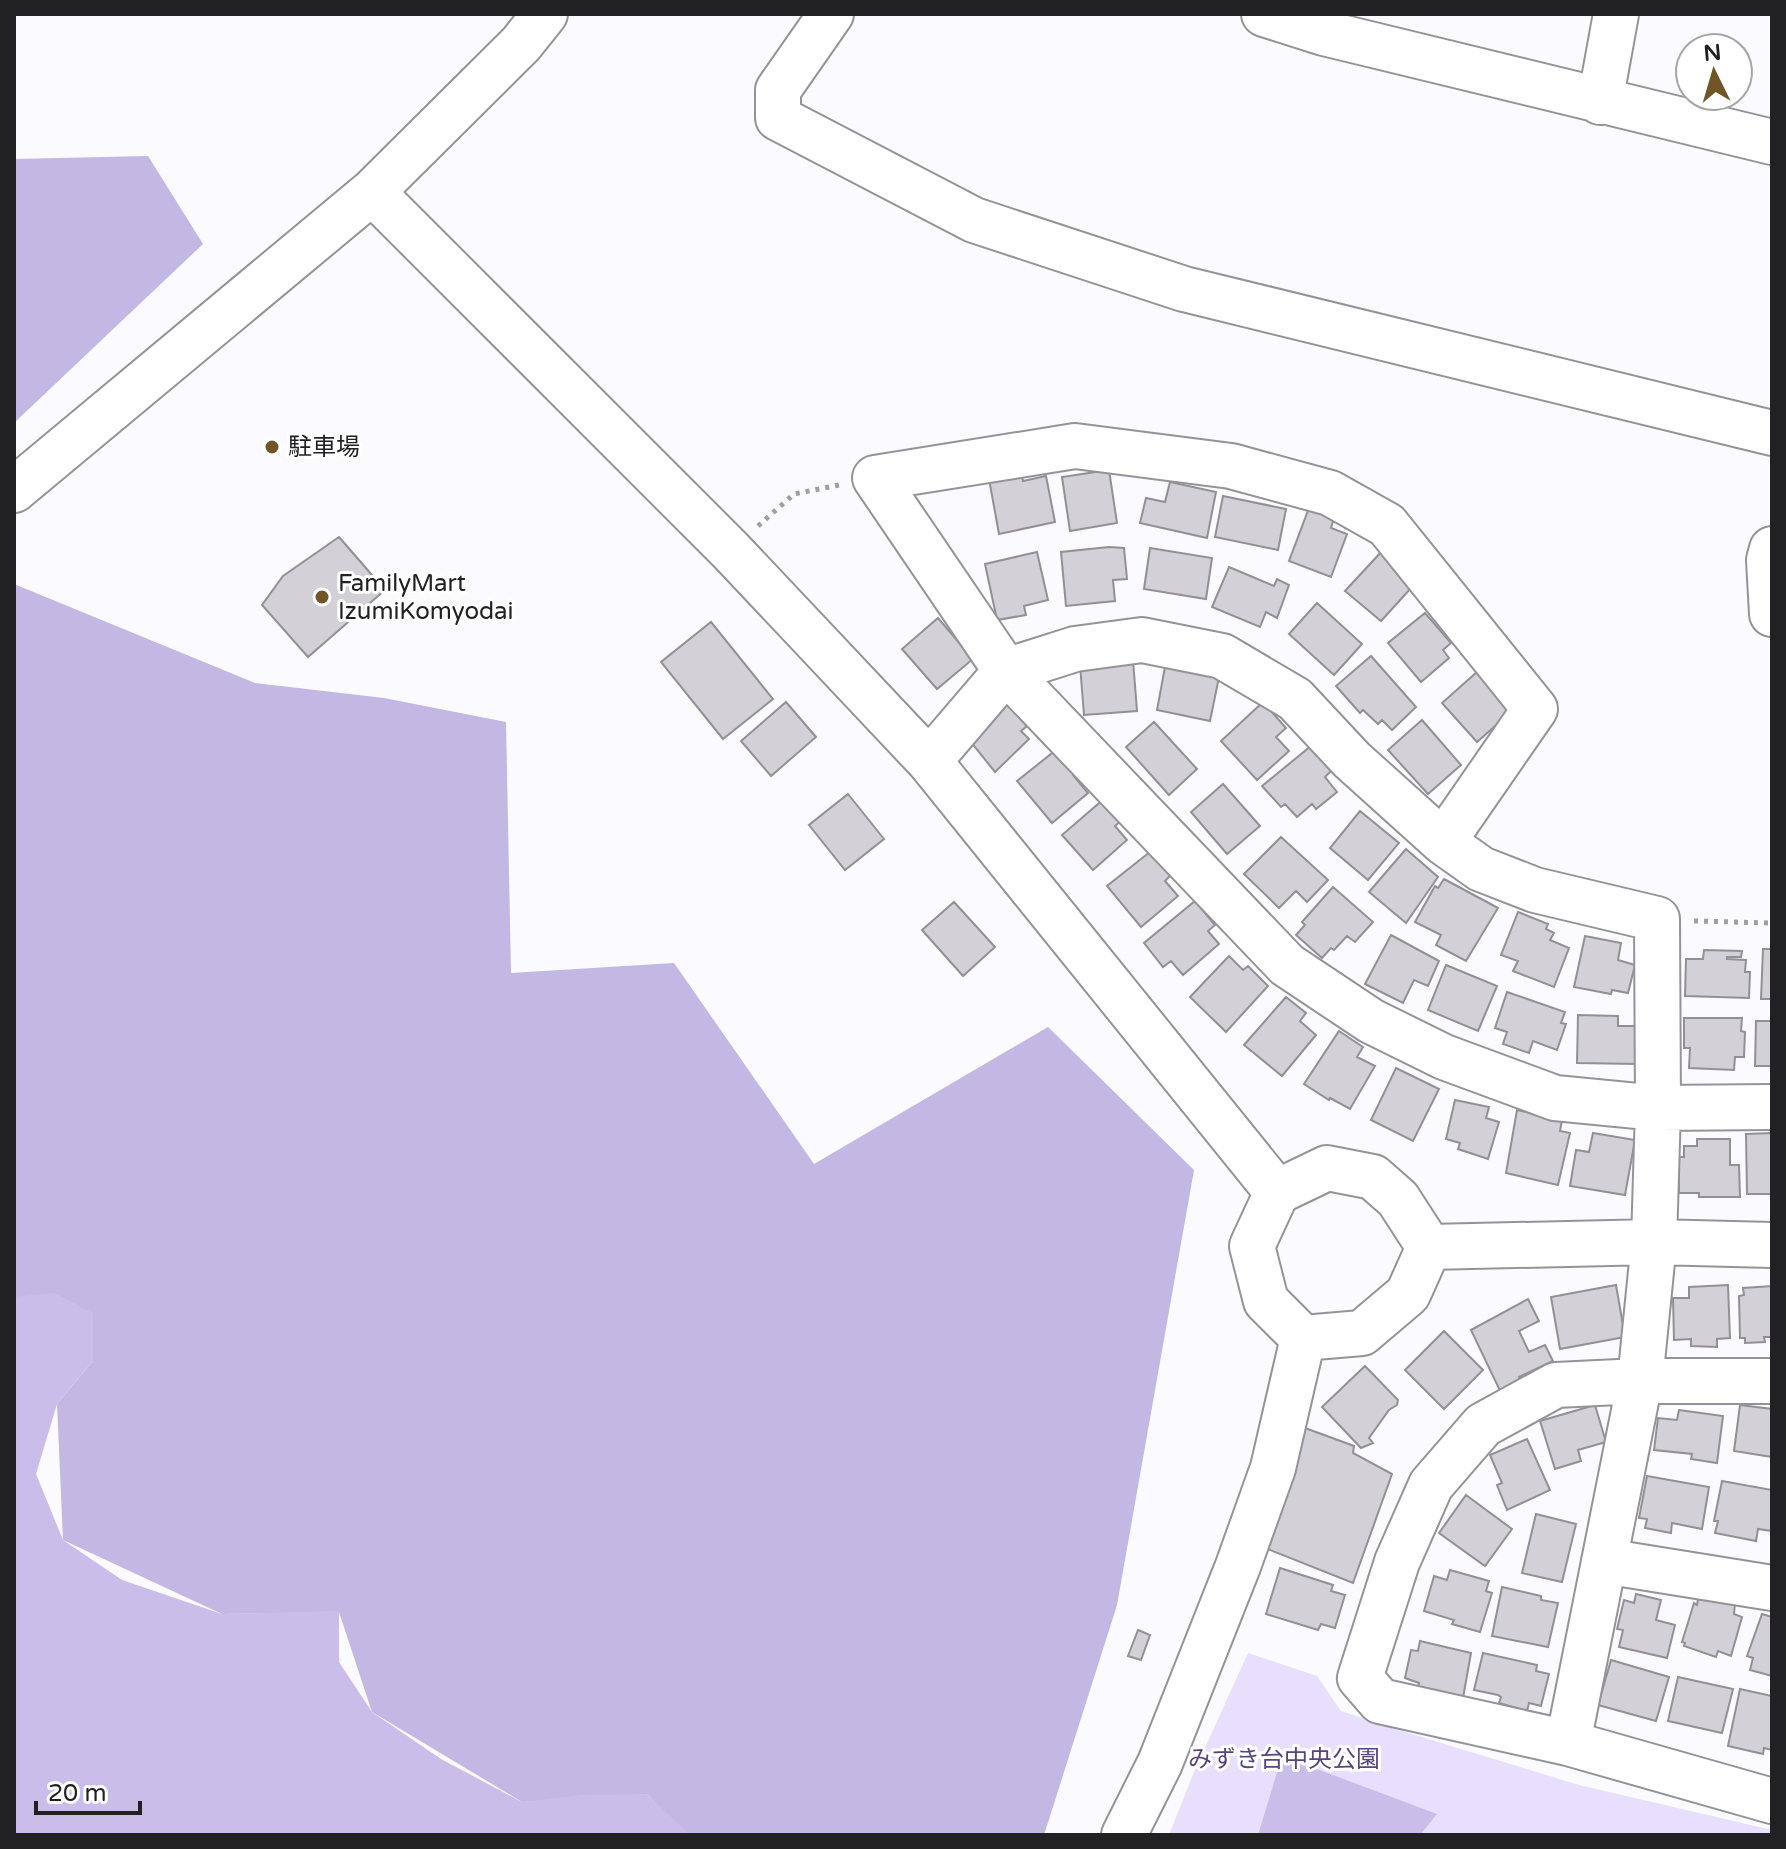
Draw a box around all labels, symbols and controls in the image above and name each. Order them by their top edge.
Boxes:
north arrow [1674,32,1754,112]
text: N [1702,39,1722,67]
place label: 駐車場 [288,433,360,462]
marker: 駐車場 [263,438,281,456]
place label: FamilyMart IzumiKomyodai [338,569,514,626]
marker: FamilyMart IzumiKomyodai [313,588,331,606]
park label: みずき台中央公園 [1188,1745,1380,1774]
scale bar [36,1765,140,1815]
text: 20 m [48,1779,106,1808]

